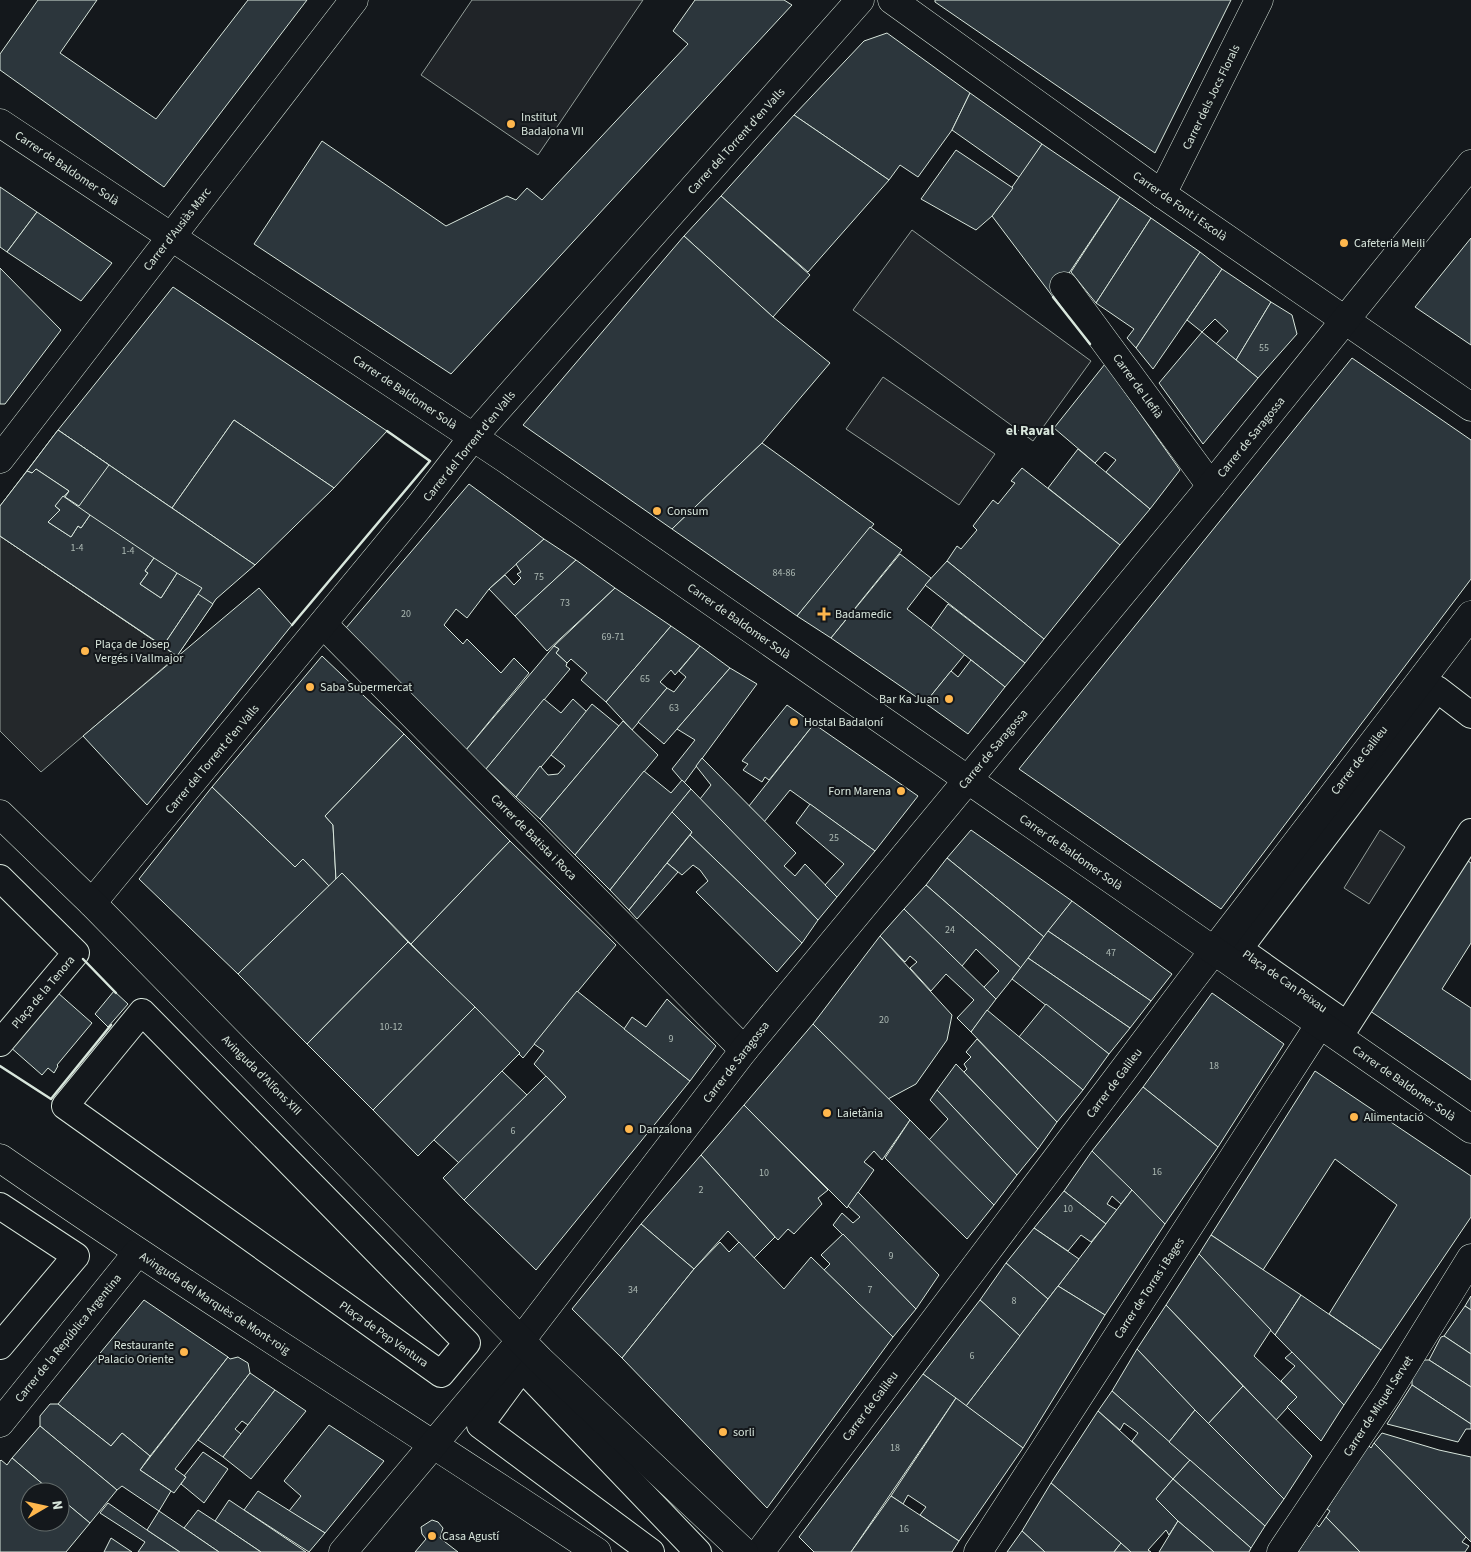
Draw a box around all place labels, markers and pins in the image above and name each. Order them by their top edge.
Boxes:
place label: Institut Badalona VII [521,109,584,140]
marker: Institut Badalona VII [505,118,517,130]
place label: Cafeteria Meili [1354,235,1425,252]
marker: Cafeteria Meili [1338,237,1350,249]
place label: Consum [667,503,708,520]
marker: Consum [651,505,663,517]
place label: Badamedic [835,606,892,623]
marker: Badamedic [817,607,831,621]
place label: Plaça de Josep Vergés i Vallmajor [95,636,184,667]
marker: Plaça de Josep Vergés i Vallmajor [79,645,91,657]
place label: Saba Supermercat [320,679,412,696]
marker: Saba Supermercat [304,681,316,693]
place label: Bar Ka Juan [879,691,939,708]
marker: Bar Ka Juan [943,693,955,705]
place label: Hostal Badaloní [804,714,884,731]
marker: Hostal Badaloní [788,716,800,728]
place label: Forn Marena [828,783,891,800]
marker: Forn Marena [895,785,907,797]
place label: Laietània [837,1105,883,1122]
marker: Laietània [821,1107,833,1119]
place label: Alimentació [1364,1109,1424,1126]
marker: Alimentació [1348,1111,1360,1123]
place label: Danzalona [639,1121,692,1138]
marker: Danzalona [623,1123,635,1135]
place label: Restaurante Palacio Oriente [98,1337,174,1368]
marker: Restaurante Palacio Oriente [178,1346,190,1358]
place label: sorli [733,1424,755,1441]
marker: sorli [717,1426,729,1438]
place label: Casa Agustí [442,1528,500,1545]
marker: Casa Agustí [426,1530,438,1542]

